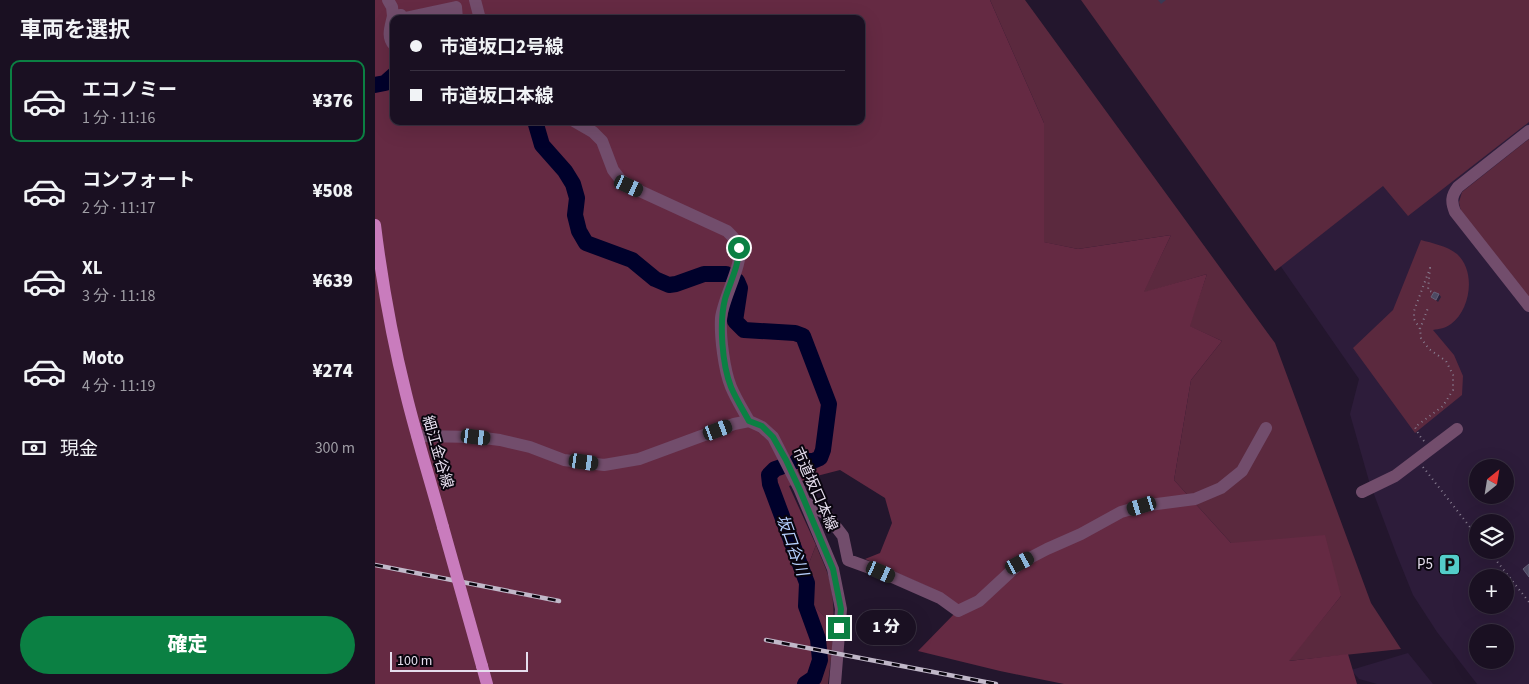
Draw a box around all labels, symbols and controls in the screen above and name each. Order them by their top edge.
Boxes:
text: 車両を選択 [20,14,130,46]
text: 市道坂口2号線 [440,34,564,61]
text: エコノミー [82,77,177,104]
icon: car [22,79,67,124]
text: 市道坂口本線 [440,83,554,110]
text: ¥376 [312,88,353,115]
text: 1 分 · 11:16 [82,107,155,129]
text: コンフォート [82,167,195,194]
icon: car [22,169,67,214]
car [612,173,645,199]
text: ¥508 [312,178,353,205]
text: 2 分 · 11:17 [82,197,155,219]
route start [728,237,750,259]
text: XL [82,255,103,282]
icon: car [22,259,67,304]
text: ¥639 [312,268,353,295]
text: 3 分 · 11:18 [82,285,155,307]
text: Moto [82,345,124,372]
icon: car [22,349,67,394]
text: ¥274 [312,358,353,385]
text: 4 分 · 11:19 [82,375,155,397]
street label: 細江金谷線 [417,413,458,491]
car [701,418,734,442]
car [460,428,491,446]
icon: cash [20,434,48,462]
text: 現金 [60,436,98,463]
text: 300 m [315,437,355,459]
street label: 市道坂口本線 [787,444,842,535]
car [568,452,599,472]
north arrow [1469,459,1514,504]
map controls [1469,459,1514,669]
car [1125,494,1158,518]
water label: 坂口谷川 [771,512,814,581]
button: layers [1469,514,1514,559]
car [1003,549,1036,577]
parking icon: P5 [1437,552,1461,576]
place label: P5 [1417,554,1433,575]
car [864,559,897,585]
button: + [1469,569,1514,614]
callout: 1 分 [857,610,917,646]
button: 確定 [20,616,355,674]
text: 1 分 [872,616,900,638]
route end [828,617,850,639]
button: − [1469,624,1514,669]
scale bar [390,649,527,672]
text: 100 m [397,651,432,671]

